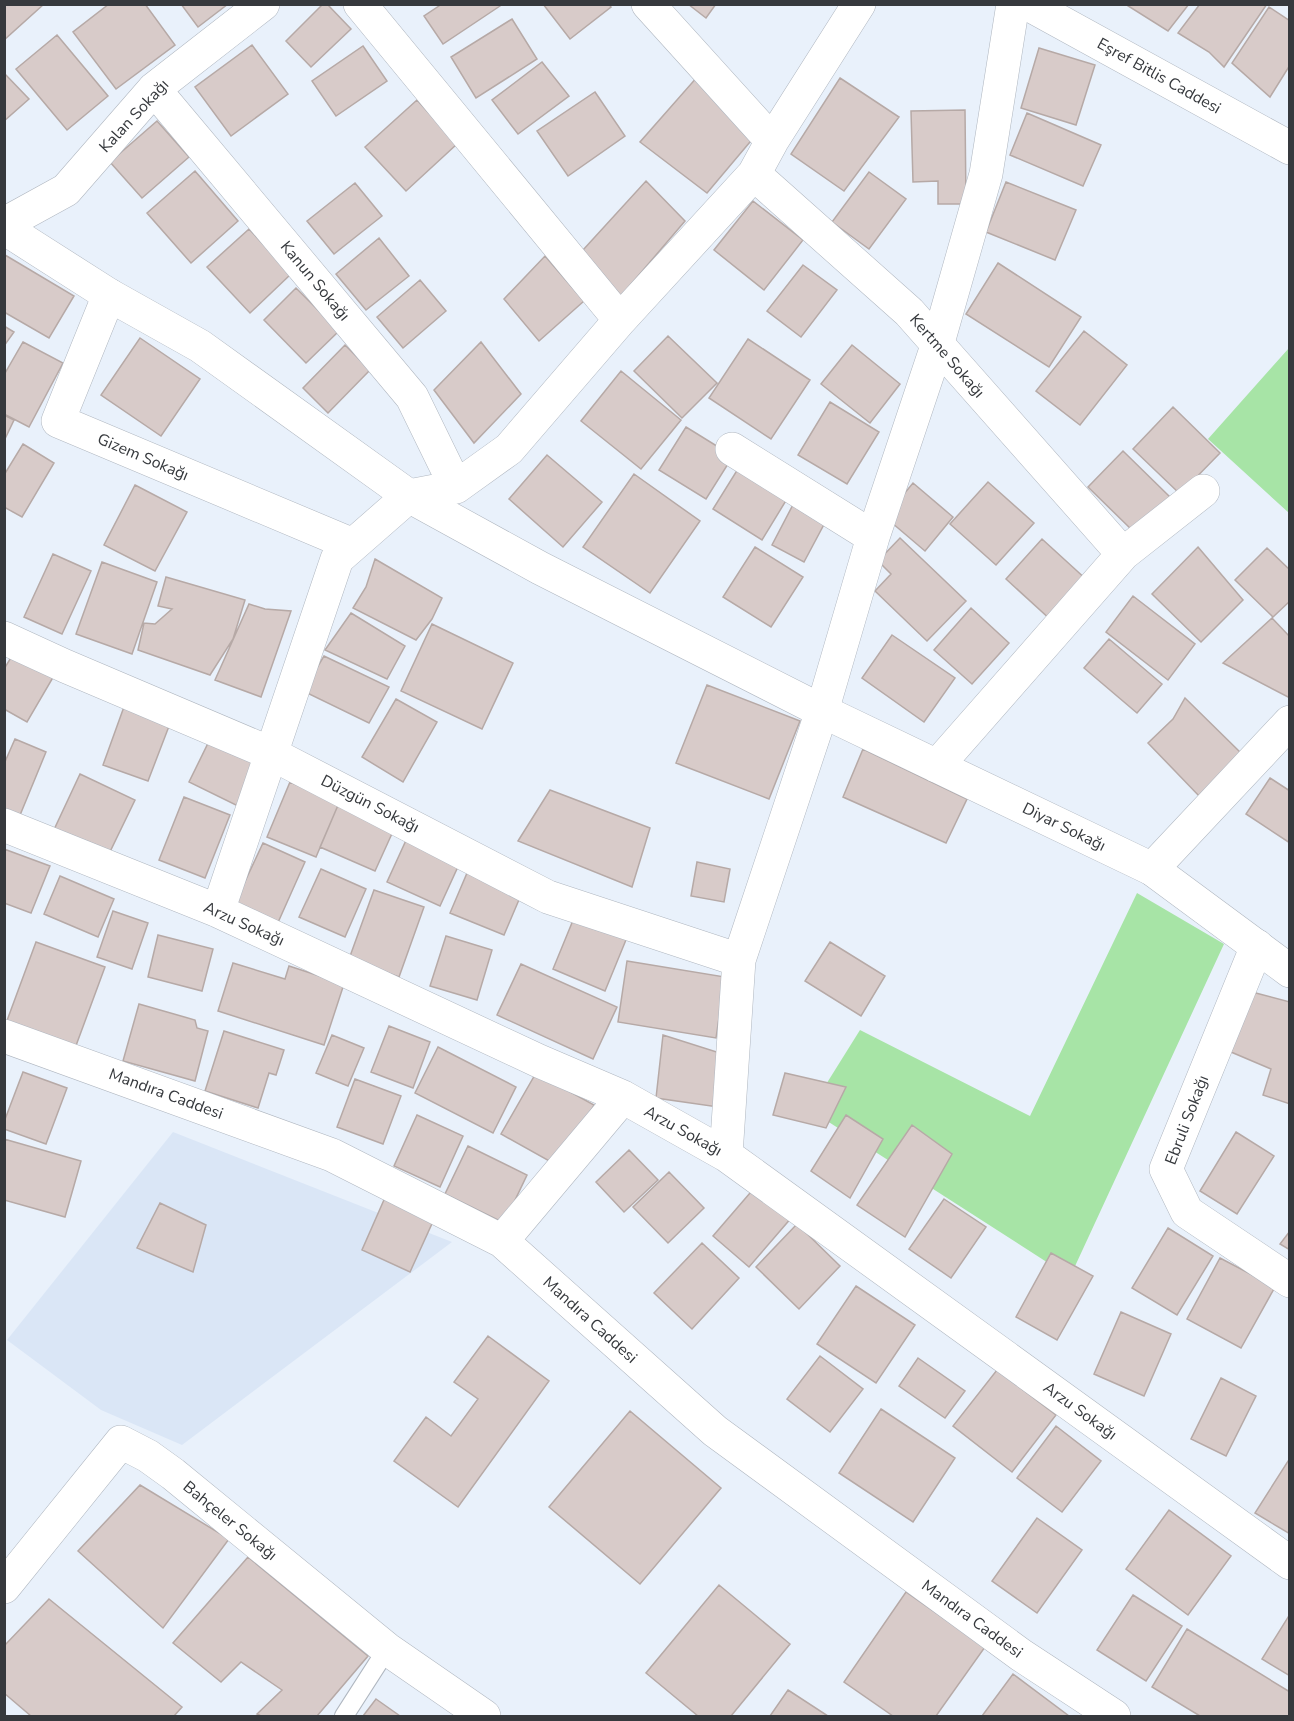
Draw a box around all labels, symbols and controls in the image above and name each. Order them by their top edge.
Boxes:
street label: Eşref Bitlis Caddesi [1093,33,1225,119]
street label: Kalan Sokağı [94,74,174,158]
street label: Kanun Sokağı [275,236,355,326]
street label: Kertme Sokağı [904,309,990,403]
street label: Gizem Sokağı [94,428,192,486]
street label: Düzgün Sokağı [317,770,423,838]
street label: Diyar Sokağı [1019,797,1109,857]
street label: Arzu Sokağı [200,896,288,952]
street label: Mandıra Caddesi [106,1063,226,1125]
street label: Ebruli Sokağı [1160,1072,1214,1168]
street label: Arzu Sokağı [640,1100,726,1162]
street label: Mandıra Caddesi [538,1272,642,1368]
street label: Arzu Sokağı [1039,1377,1121,1445]
street label: Bahçeler Sokağı [178,1476,282,1566]
street label: Mandıra Caddesi [917,1575,1027,1663]

